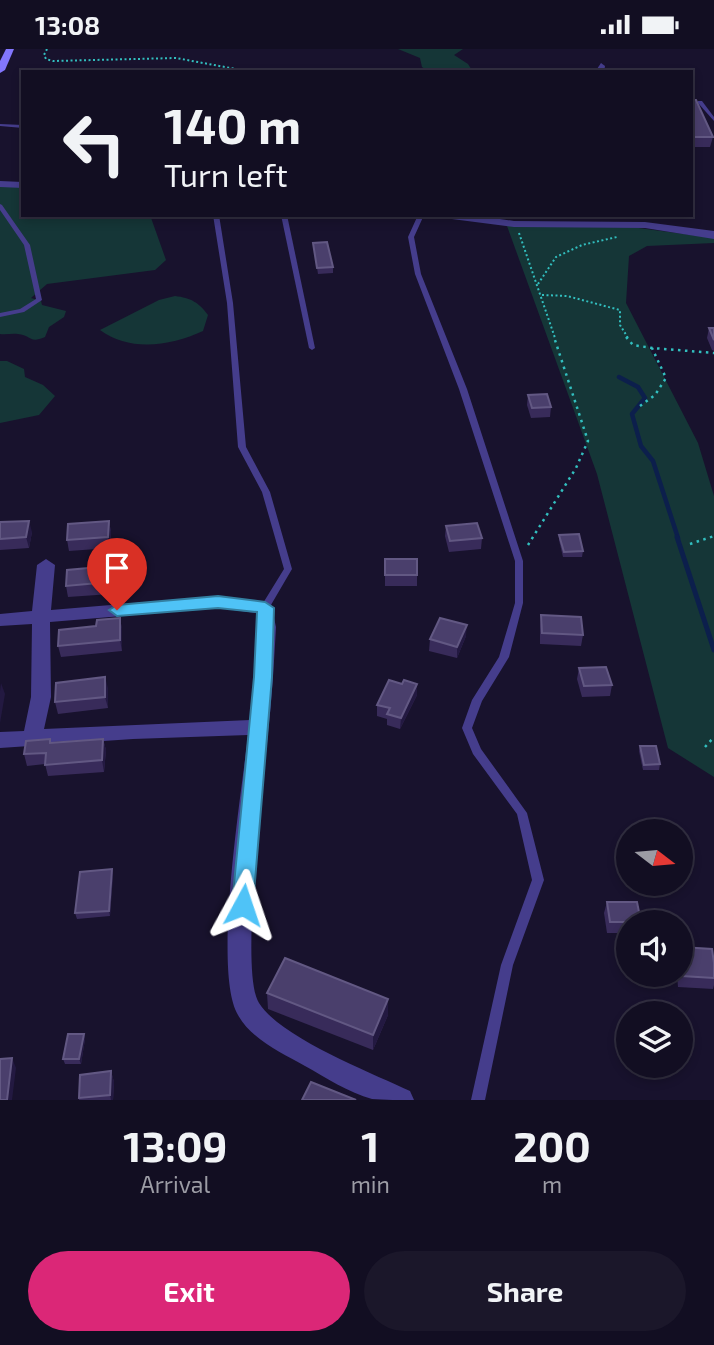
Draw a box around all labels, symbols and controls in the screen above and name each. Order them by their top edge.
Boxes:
text: 13:08 [35,9,100,40]
text: 140 m [164,95,301,154]
icon: left [49,98,140,189]
text: Turn left [164,155,288,193]
pin [87,538,147,610]
icon: arrive [98,549,136,587]
north arrow [616,819,693,896]
map controls [616,819,693,1078]
position arrow [206,868,280,942]
button: sound [616,910,693,987]
button: layers [616,1001,693,1078]
text: 13:09 [123,1120,227,1170]
text: 1 [361,1120,379,1170]
text: 200 [513,1120,591,1170]
text: Arrival [140,1170,210,1198]
text: min [351,1170,390,1198]
text: m [542,1170,562,1198]
button: Exit [28,1251,350,1331]
button: Share [364,1251,686,1331]

